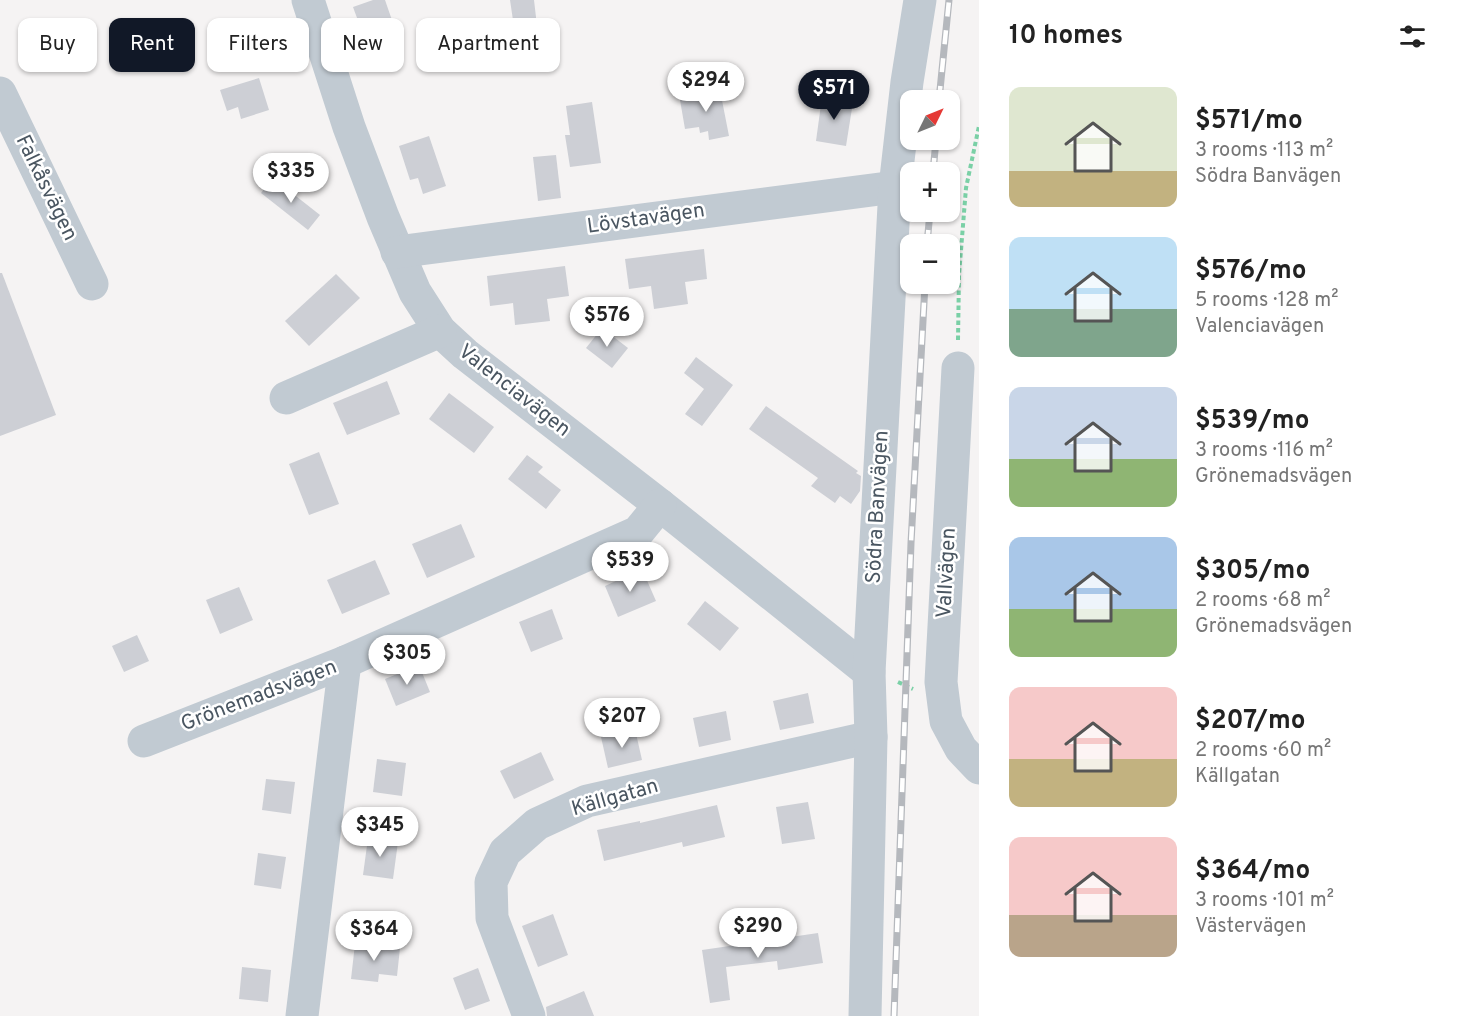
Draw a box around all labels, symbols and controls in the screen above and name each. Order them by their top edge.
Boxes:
chip: Buy [18,18,97,72]
chip: Rent [109,18,195,72]
chip: Filters [207,18,309,72]
chip: New [321,18,404,72]
chip: Apartment [416,18,560,72]
text: 10 homes [1009,20,1123,53]
icon: filters [1396,20,1429,53]
pin: $294 [670,62,742,113]
text: $294 [681,68,731,94]
pin: $571 [798,70,870,121]
text: $571 [812,76,856,102]
north arrow [900,90,960,150]
map controls [900,90,960,294]
text: $571/mo [1195,105,1303,138]
icon: home [1057,111,1129,183]
street label: Falkåsvägen [9,131,83,245]
text: 3 rooms · 113 m² [1195,138,1333,164]
pin: $335 [255,153,327,204]
text: $335 [267,159,315,185]
button: + [900,162,960,222]
text: Södra Banvägen [1195,164,1341,190]
street label: Lövstavägen [585,197,707,241]
button: − [900,234,960,294]
text: $576/mo [1195,255,1307,288]
icon: home [1057,261,1129,333]
text: 5 rooms · 128 m² [1195,288,1338,314]
pin: $576 [571,297,643,348]
text: $576 [584,303,630,329]
text: Valenciavägen [1195,314,1324,340]
street label: Valenciavägen [452,339,576,443]
text: $539/mo [1195,405,1309,438]
icon: home [1057,411,1129,483]
street label: Södra Banvägen [860,430,896,584]
text: 3 rooms · 116 m² [1195,438,1333,464]
text: Grönemadsvägen [1195,464,1352,490]
street label: Vallvägen [931,527,963,619]
pin: $539 [594,542,666,593]
text: $539 [606,548,654,574]
text: $305/mo [1195,555,1310,588]
icon: home [1057,561,1129,633]
text: 2 rooms · 68 m² [1195,588,1331,614]
text: Grönemadsvägen [1195,614,1352,640]
pin: $305 [371,635,443,686]
text: $305 [382,641,432,667]
street label: Grönemadsvägen [177,654,341,738]
pin: $207 [586,698,658,749]
text: $207 [598,704,646,730]
text: $207/mo [1195,705,1306,738]
icon: home [1057,711,1129,783]
text: 2 rooms · 60 m² [1195,738,1331,764]
text: Källgatan [1195,764,1280,790]
street label: Källgatan [568,773,662,823]
pin: $345 [344,807,416,858]
text: $345 [355,813,405,839]
text: $364/mo [1195,855,1310,888]
icon: home [1057,861,1129,933]
text: 3 rooms · 101 m² [1195,888,1334,914]
pin: $290 [722,908,794,959]
pin: $364 [338,911,410,962]
text: $290 [733,914,783,940]
text: Västervägen [1195,914,1307,940]
text: $364 [349,917,399,943]

